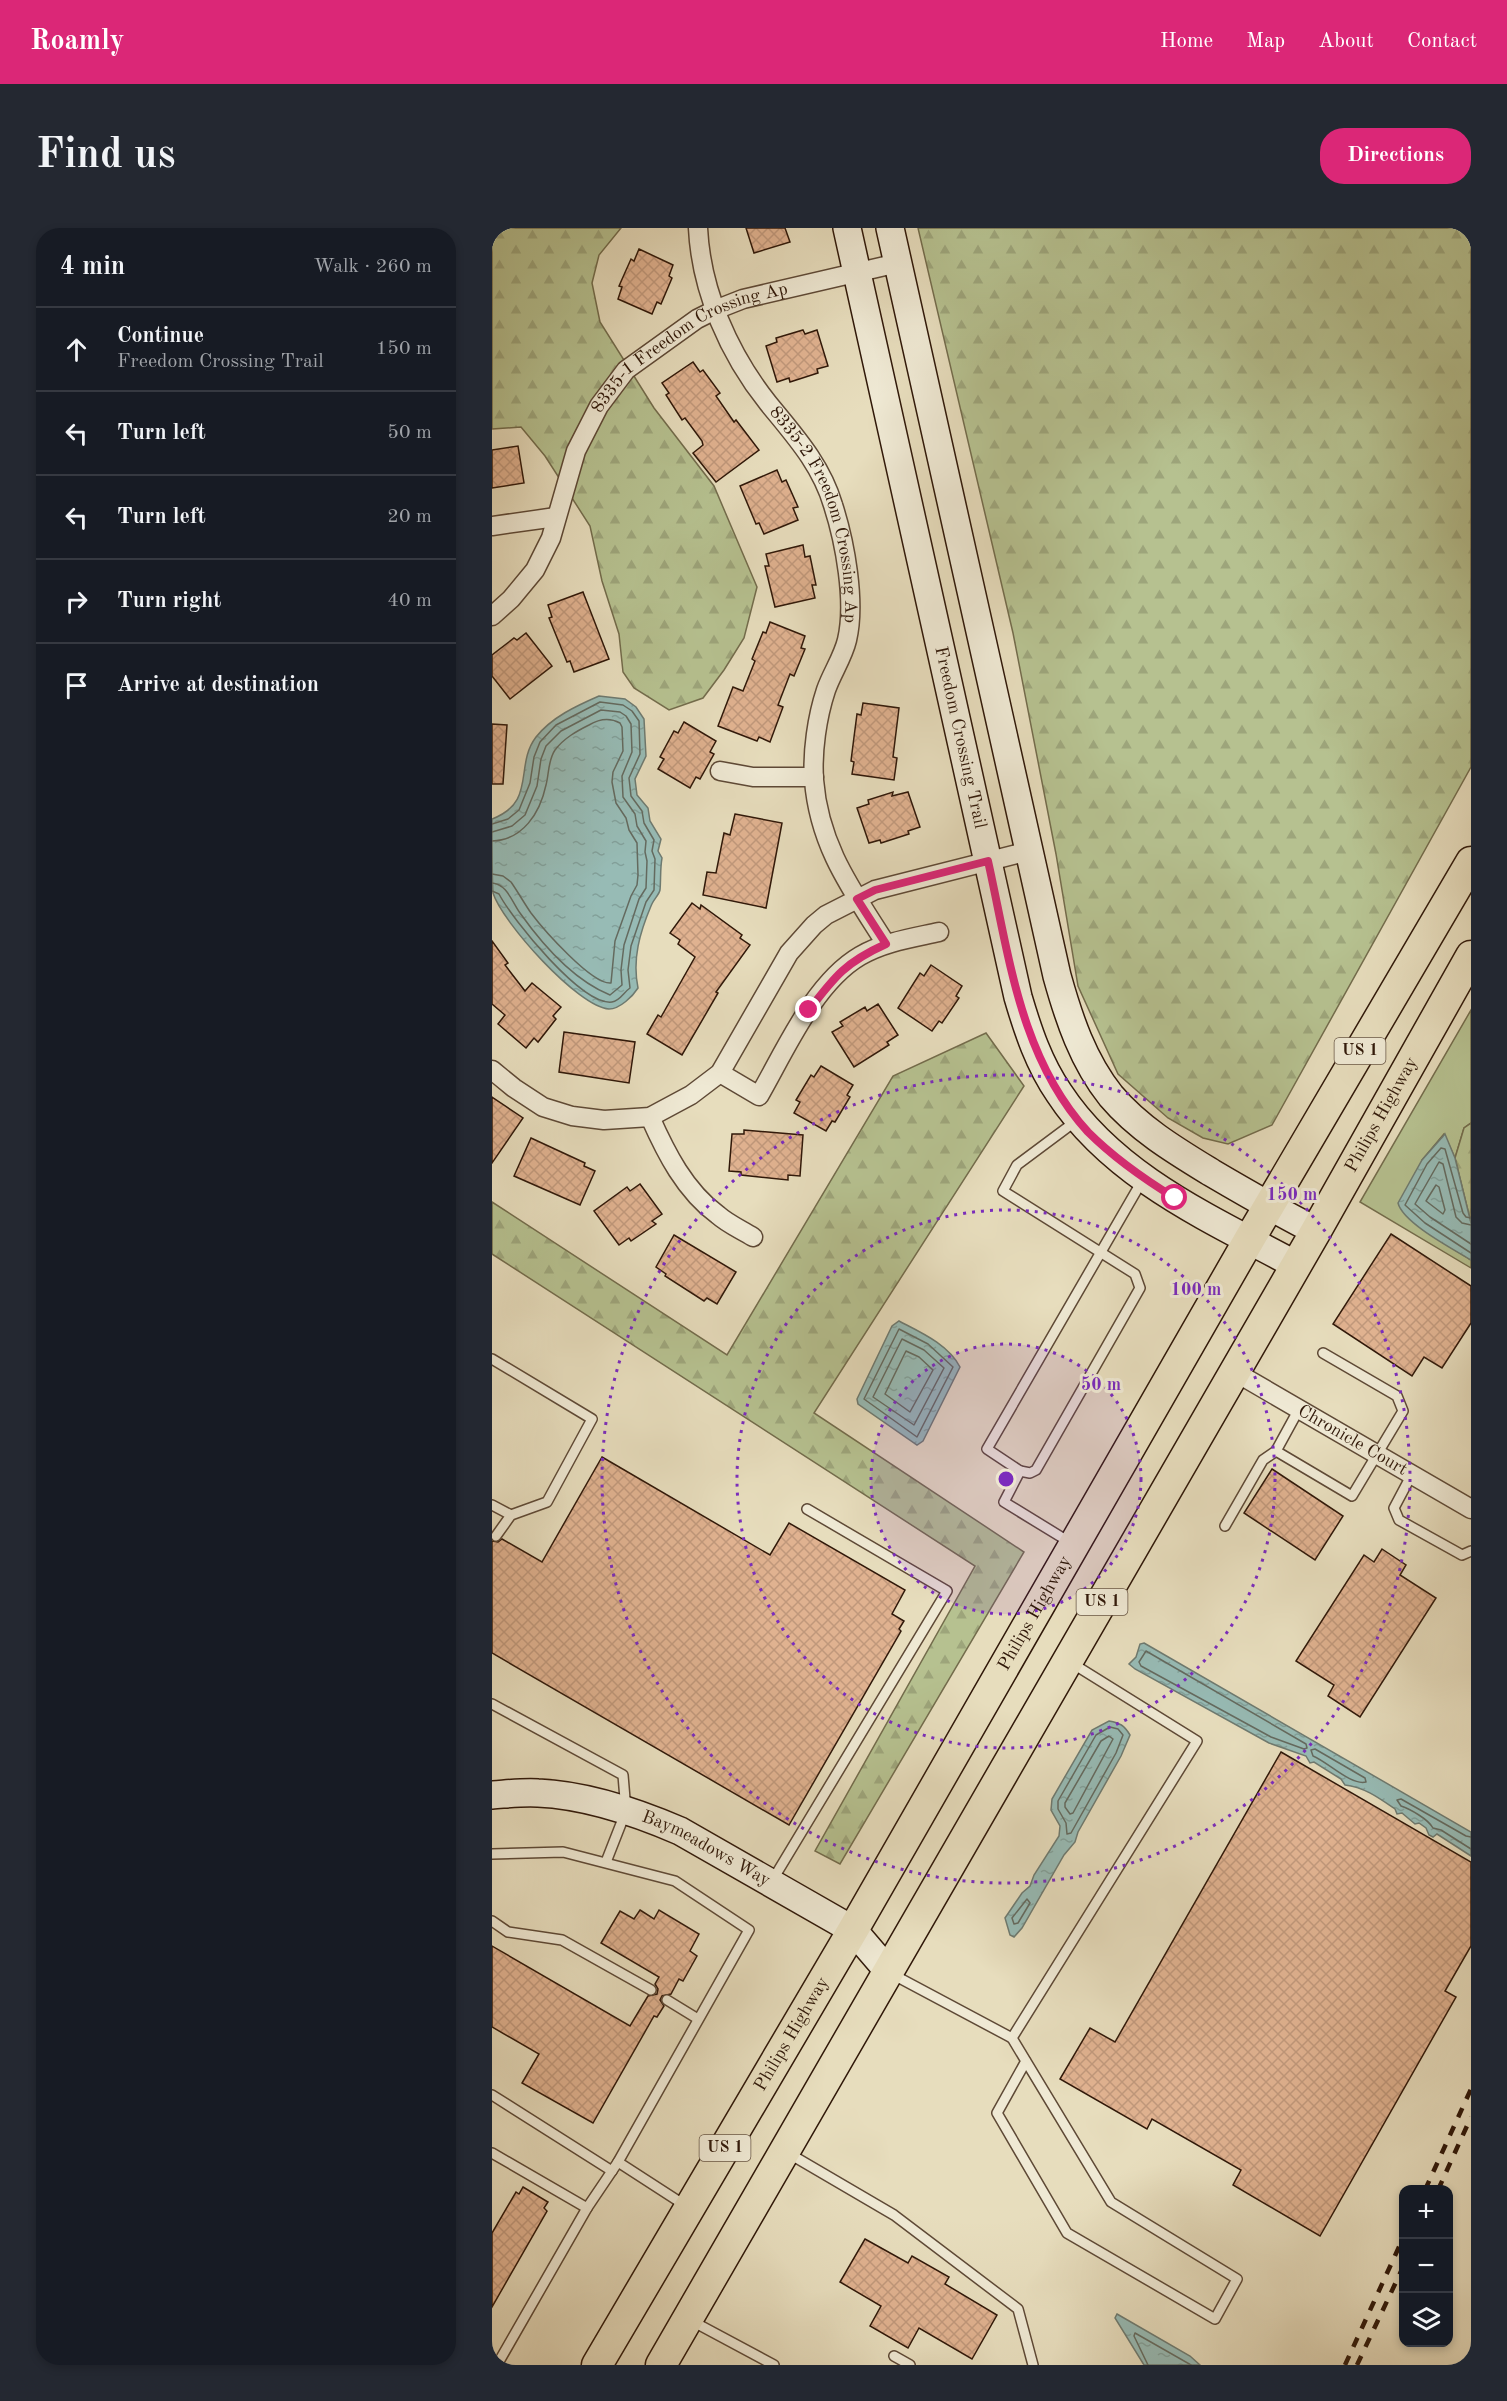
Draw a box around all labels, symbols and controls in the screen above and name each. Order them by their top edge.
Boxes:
text: Roamly [30,28,124,56]
text: Home [1160,31,1213,52]
text: Map [1246,31,1285,52]
text: About [1318,31,1374,52]
text: Contact [1407,31,1477,52]
button: Directions [1320,128,1471,184]
text: Find us [36,135,175,177]
text: 4 min [60,254,125,280]
text: Walk · 260 m [313,257,432,277]
street label: 8335-1 Freedom Crossing Ap [588,280,789,416]
text: Continue [117,325,204,347]
icon: ahead [60,333,93,366]
text: 150 m [376,339,432,359]
text: Freedom Crossing Trail [117,352,324,372]
street label: 8335-2 Freedom Crossing Ap [766,403,859,624]
icon: left [60,417,93,450]
text: Turn left [117,422,206,444]
text: 50 m [387,423,432,443]
icon: left [60,501,93,534]
text: Turn left [117,506,206,528]
text: 20 m [387,507,432,527]
icon: right [60,585,93,618]
text: Turn right [117,590,221,612]
text: 40 m [387,591,432,611]
street label: Freedom Crossing Trail [931,645,989,830]
icon: arrive [60,669,93,702]
text: Arrive at destination [117,674,319,696]
route end [795,996,821,1022]
road number: US 1 [1334,1038,1386,1064]
street label: Philips Highway [1342,1054,1421,1175]
route start [1161,1184,1187,1210]
text: 150 m [1267,1186,1317,1204]
text: 100 m [1171,1281,1221,1299]
text: 50 m [1081,1376,1121,1394]
street label: Chronicle Court [1295,1402,1410,1479]
centre of rings [996,1469,1016,1489]
street label: Philips Highway [995,1552,1075,1674]
road number: US 1 [1076,1589,1128,1615]
street label: Baymeadows Way [639,1808,774,1890]
street label: Philips Highway [751,1974,832,2094]
road number: US 1 [700,2135,750,2161]
map controls [1399,2185,1453,2347]
button: + [1399,2185,1453,2239]
button: − [1399,2239,1453,2293]
button: layers [1399,2293,1453,2347]

